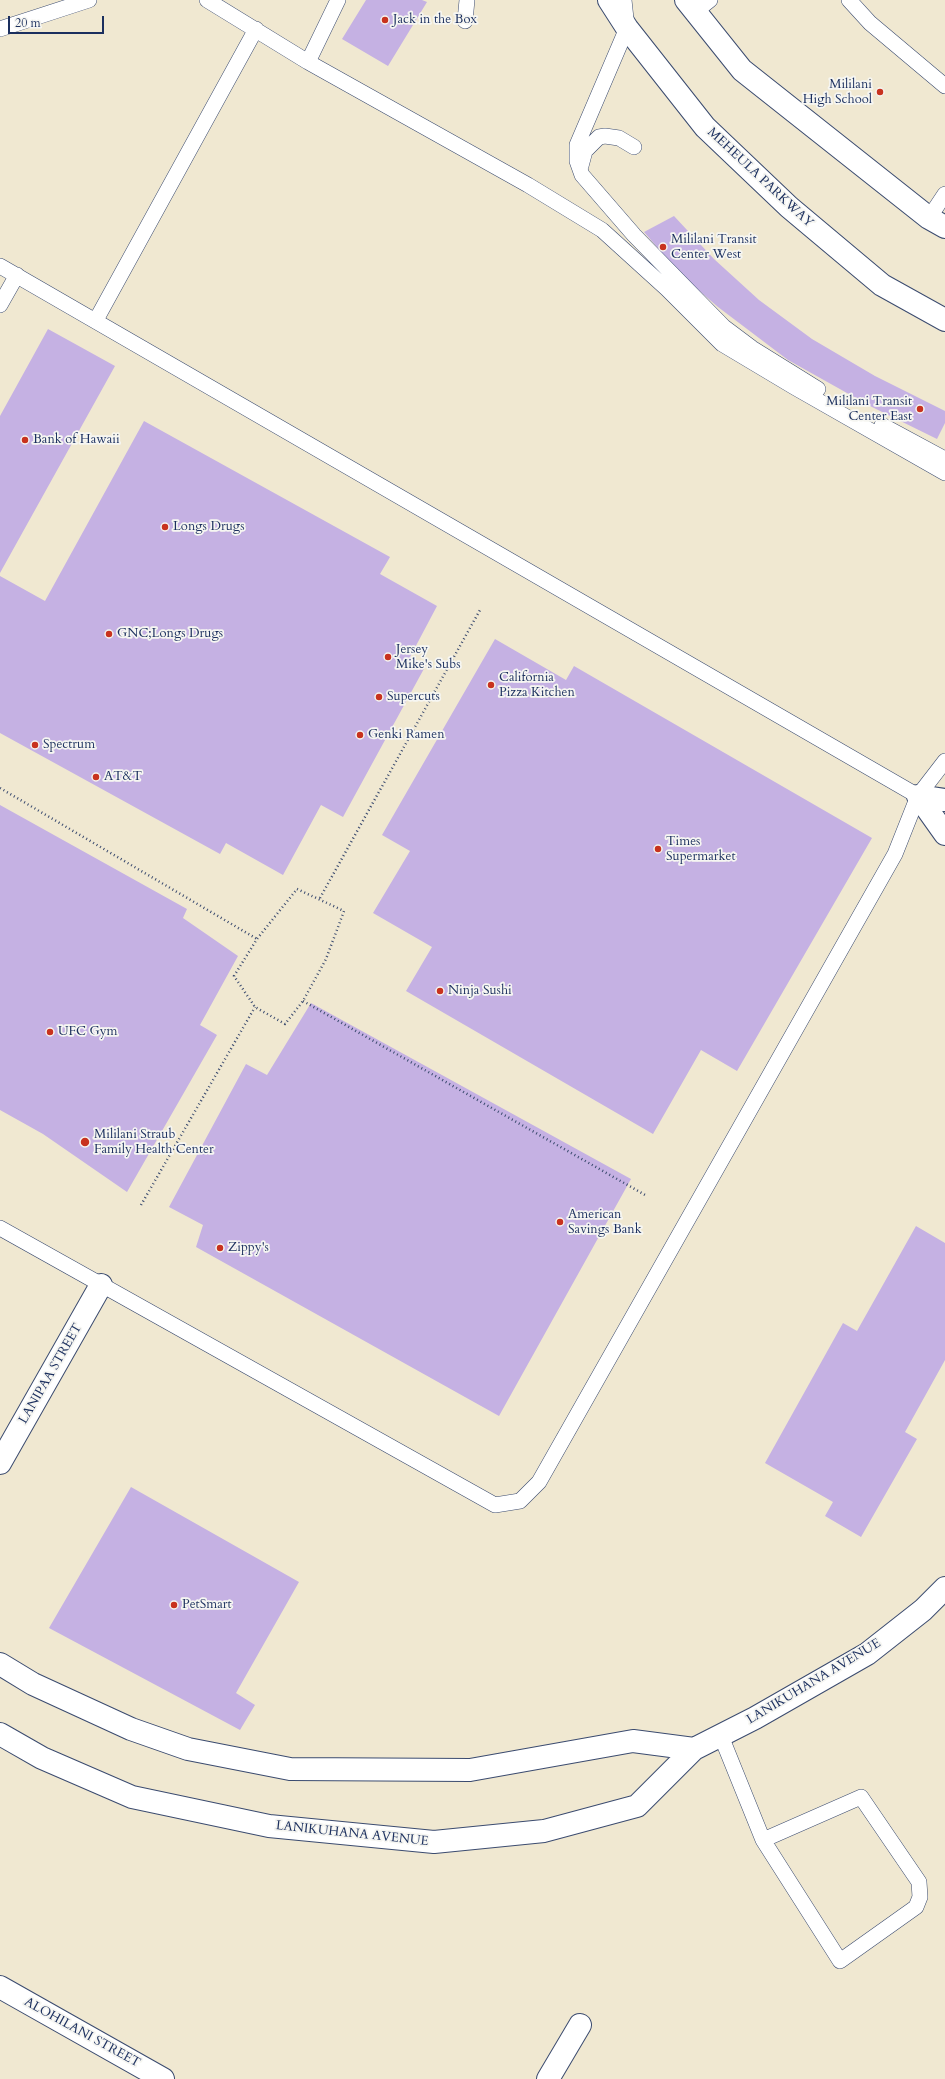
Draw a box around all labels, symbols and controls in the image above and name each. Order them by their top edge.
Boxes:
scale bar [10,8,106,34]
place label: Jack in the Box [393,12,477,28]
text: 20 m [15,15,41,31]
marker: Jack in the Box [380,15,390,25]
place label: Mililani High School [803,77,872,108]
marker: Mililani High School [875,87,885,97]
street label: MEHEULA PARKWAY [704,125,816,231]
place label: Mililani Transit Center West [671,232,757,263]
marker: Mililani Transit Center West [658,242,668,252]
place label: Mililani Transit Center East [826,394,912,425]
marker: Mililani Transit Center East [915,404,925,414]
place label: Bank of Hawaii [33,432,120,448]
marker: Bank of Hawaii [20,435,30,445]
place label: Longs Drugs [173,519,244,535]
marker: Longs Drugs [160,522,170,532]
place label: GNC;Longs Drugs [117,626,223,642]
marker: GNC;Longs Drugs [104,629,114,639]
place label: Jersey Mike's Subs [396,642,461,673]
marker: Jersey Mike's Subs [383,652,393,662]
place label: California Pizza Kitchen [499,670,575,701]
marker: California Pizza Kitchen [486,680,496,690]
place label: Supercuts [387,689,440,705]
marker: Supercuts [374,692,384,702]
place label: Genki Ramen [368,727,445,743]
marker: Genki Ramen [355,730,365,740]
place label: Spectrum [43,737,95,753]
marker: Spectrum [30,740,40,750]
place label: AT&T [104,769,142,785]
marker: AT&T [91,772,101,782]
place label: Times Supermarket [666,834,736,865]
marker: Times Supermarket [653,844,663,854]
place label: Ninja Sushi [448,983,512,999]
marker: Ninja Sushi [435,986,445,996]
place label: UFC Gym [58,1024,118,1040]
marker: UFC Gym [45,1027,55,1037]
place label: Mililani Straub Family Health Center [94,1127,214,1158]
marker: Mililani Straub Family Health Center [79,1136,91,1148]
place label: American Savings Bank [568,1207,642,1238]
marker: American Savings Bank [555,1217,565,1227]
place label: Zippy's [228,1240,269,1256]
marker: Zippy's [215,1243,225,1253]
street label: LANIPAA STREET [16,1321,86,1427]
place label: PetSmart [182,1597,232,1613]
marker: PetSmart [169,1600,179,1610]
street label: LANIKUHANA AVENUE [744,1636,884,1728]
street label: LANIKUHANA AVENUE [275,1818,429,1850]
street label: ALOHILANI STREET [21,1995,143,2071]

